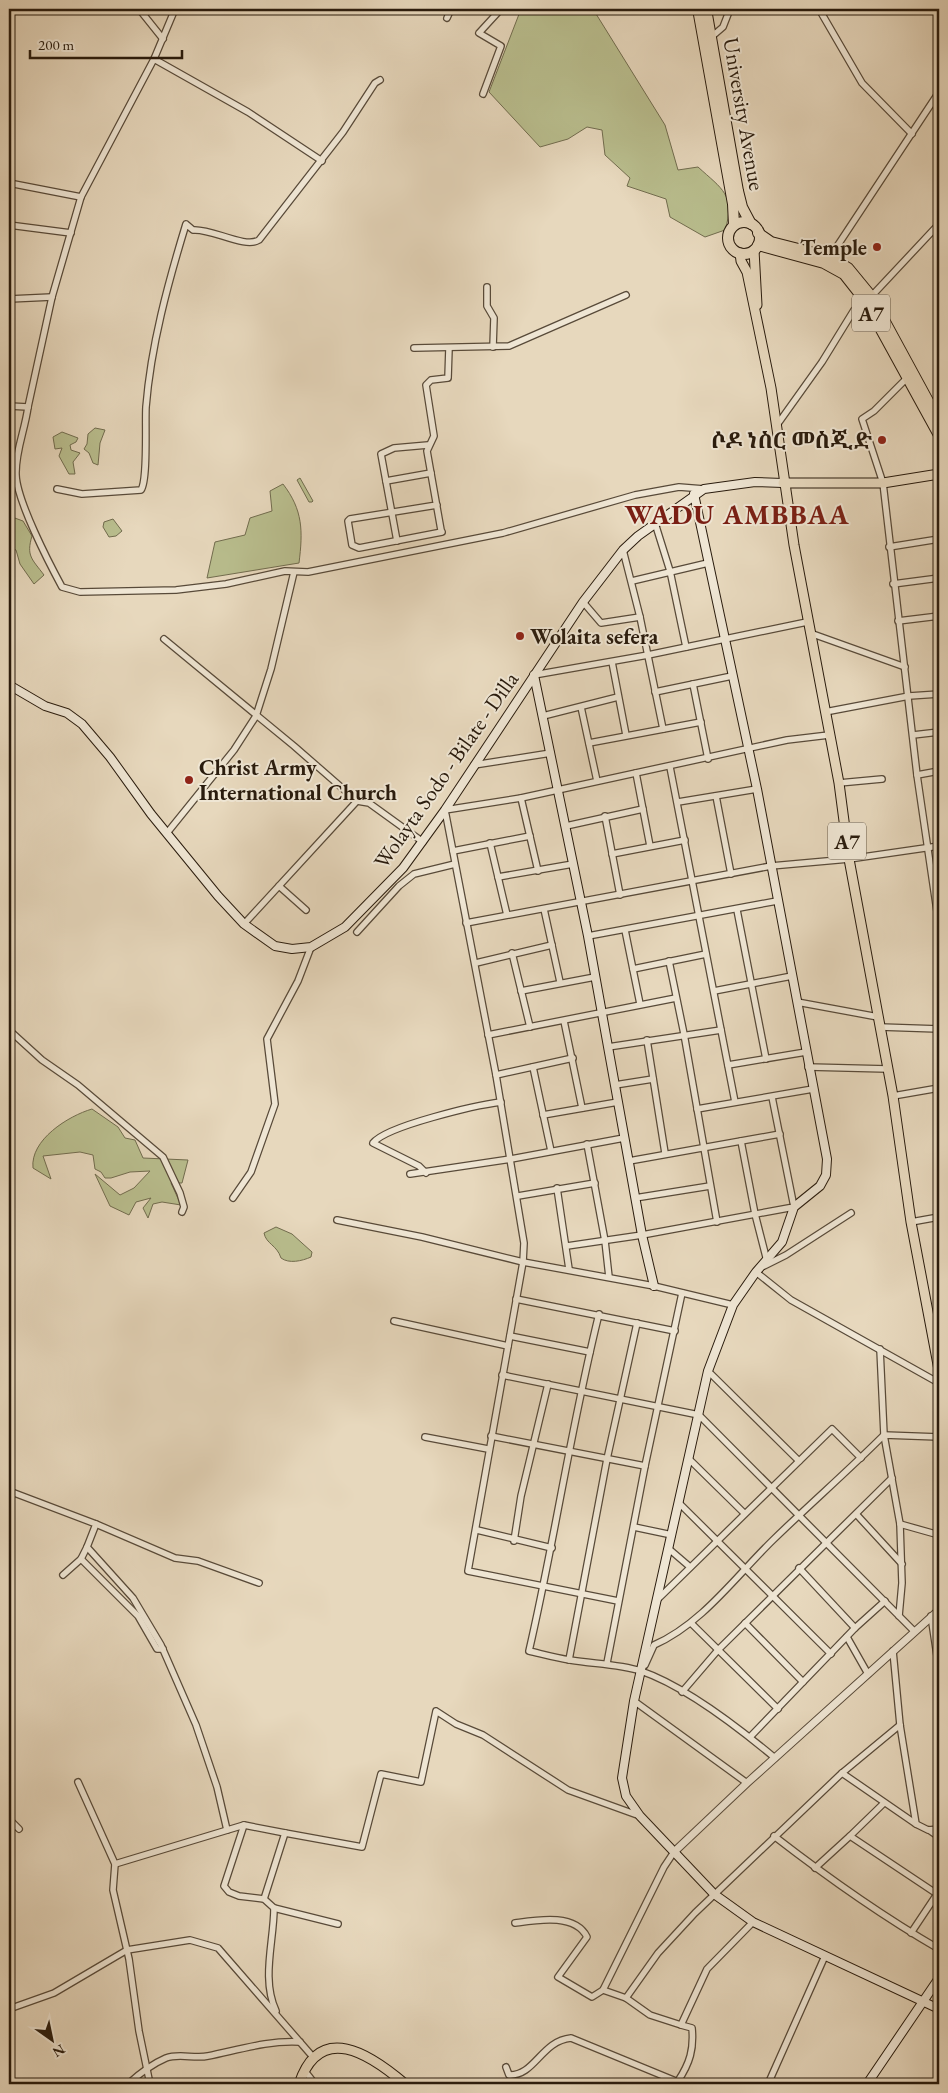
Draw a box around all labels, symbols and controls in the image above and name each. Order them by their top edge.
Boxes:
scale bar [30,28,182,60]
text: 200 m [38,35,75,54]
street label: University Avenue [716,35,772,193]
place label: Temple [800,233,867,262]
marker: Temple [871,241,883,253]
road number: A7 [852,294,890,332]
place label: ሶዶ ነስር መስጂድ [711,426,872,455]
marker: ሶዶ ነስር መስጂድ [876,434,888,446]
district label: WADU AMBBAA [624,496,850,532]
place label: Wolaita sefera [530,622,659,651]
marker: Wolaita sefera [514,630,526,642]
street label: Wolayta Sodo - Bilate - Dilla [367,666,525,874]
place label: Christ Army International Church [199,753,397,807]
marker: Christ Army International Church [183,774,195,786]
road number: A7 [828,822,866,859]
north arrow [28,2016,78,2066]
text: N [49,2040,69,2062]

